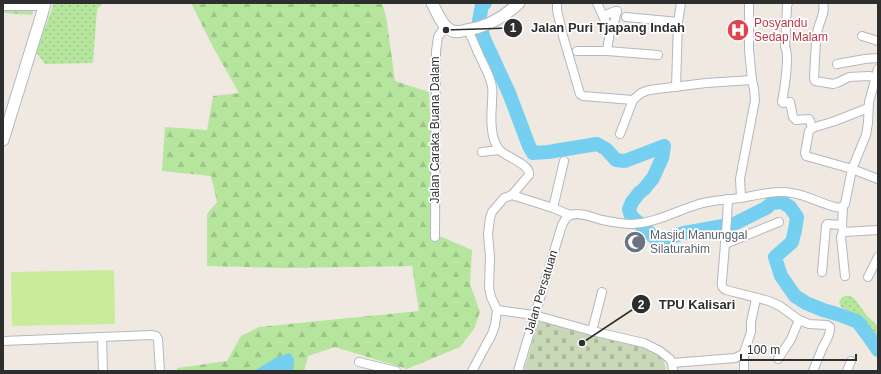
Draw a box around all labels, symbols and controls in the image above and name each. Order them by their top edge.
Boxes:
callout: Jalan Puri Tjapang Indah [503,15,693,40]
place label: Posyandu Sedap Malam [754,16,828,44]
hospital icon: Posyandu Sedap Malam [725,17,751,43]
text: Jalan Puri Tjapang Indah [531,20,685,35]
text: 1 [510,21,517,35]
street label: Jalan Caraka Buana Dalam [428,57,442,203]
place label: Masjid Manunggal Silaturahim [650,228,747,256]
mosque icon: Masjid Manunggal Silaturahim [622,229,648,255]
street label: Jalan Persatuan [522,248,560,336]
callout: TPU Kalisari [631,292,744,317]
text: TPU Kalisari [659,297,735,312]
text: 2 [638,298,645,312]
scale bar [741,336,856,362]
text: 100 m [747,343,780,357]

